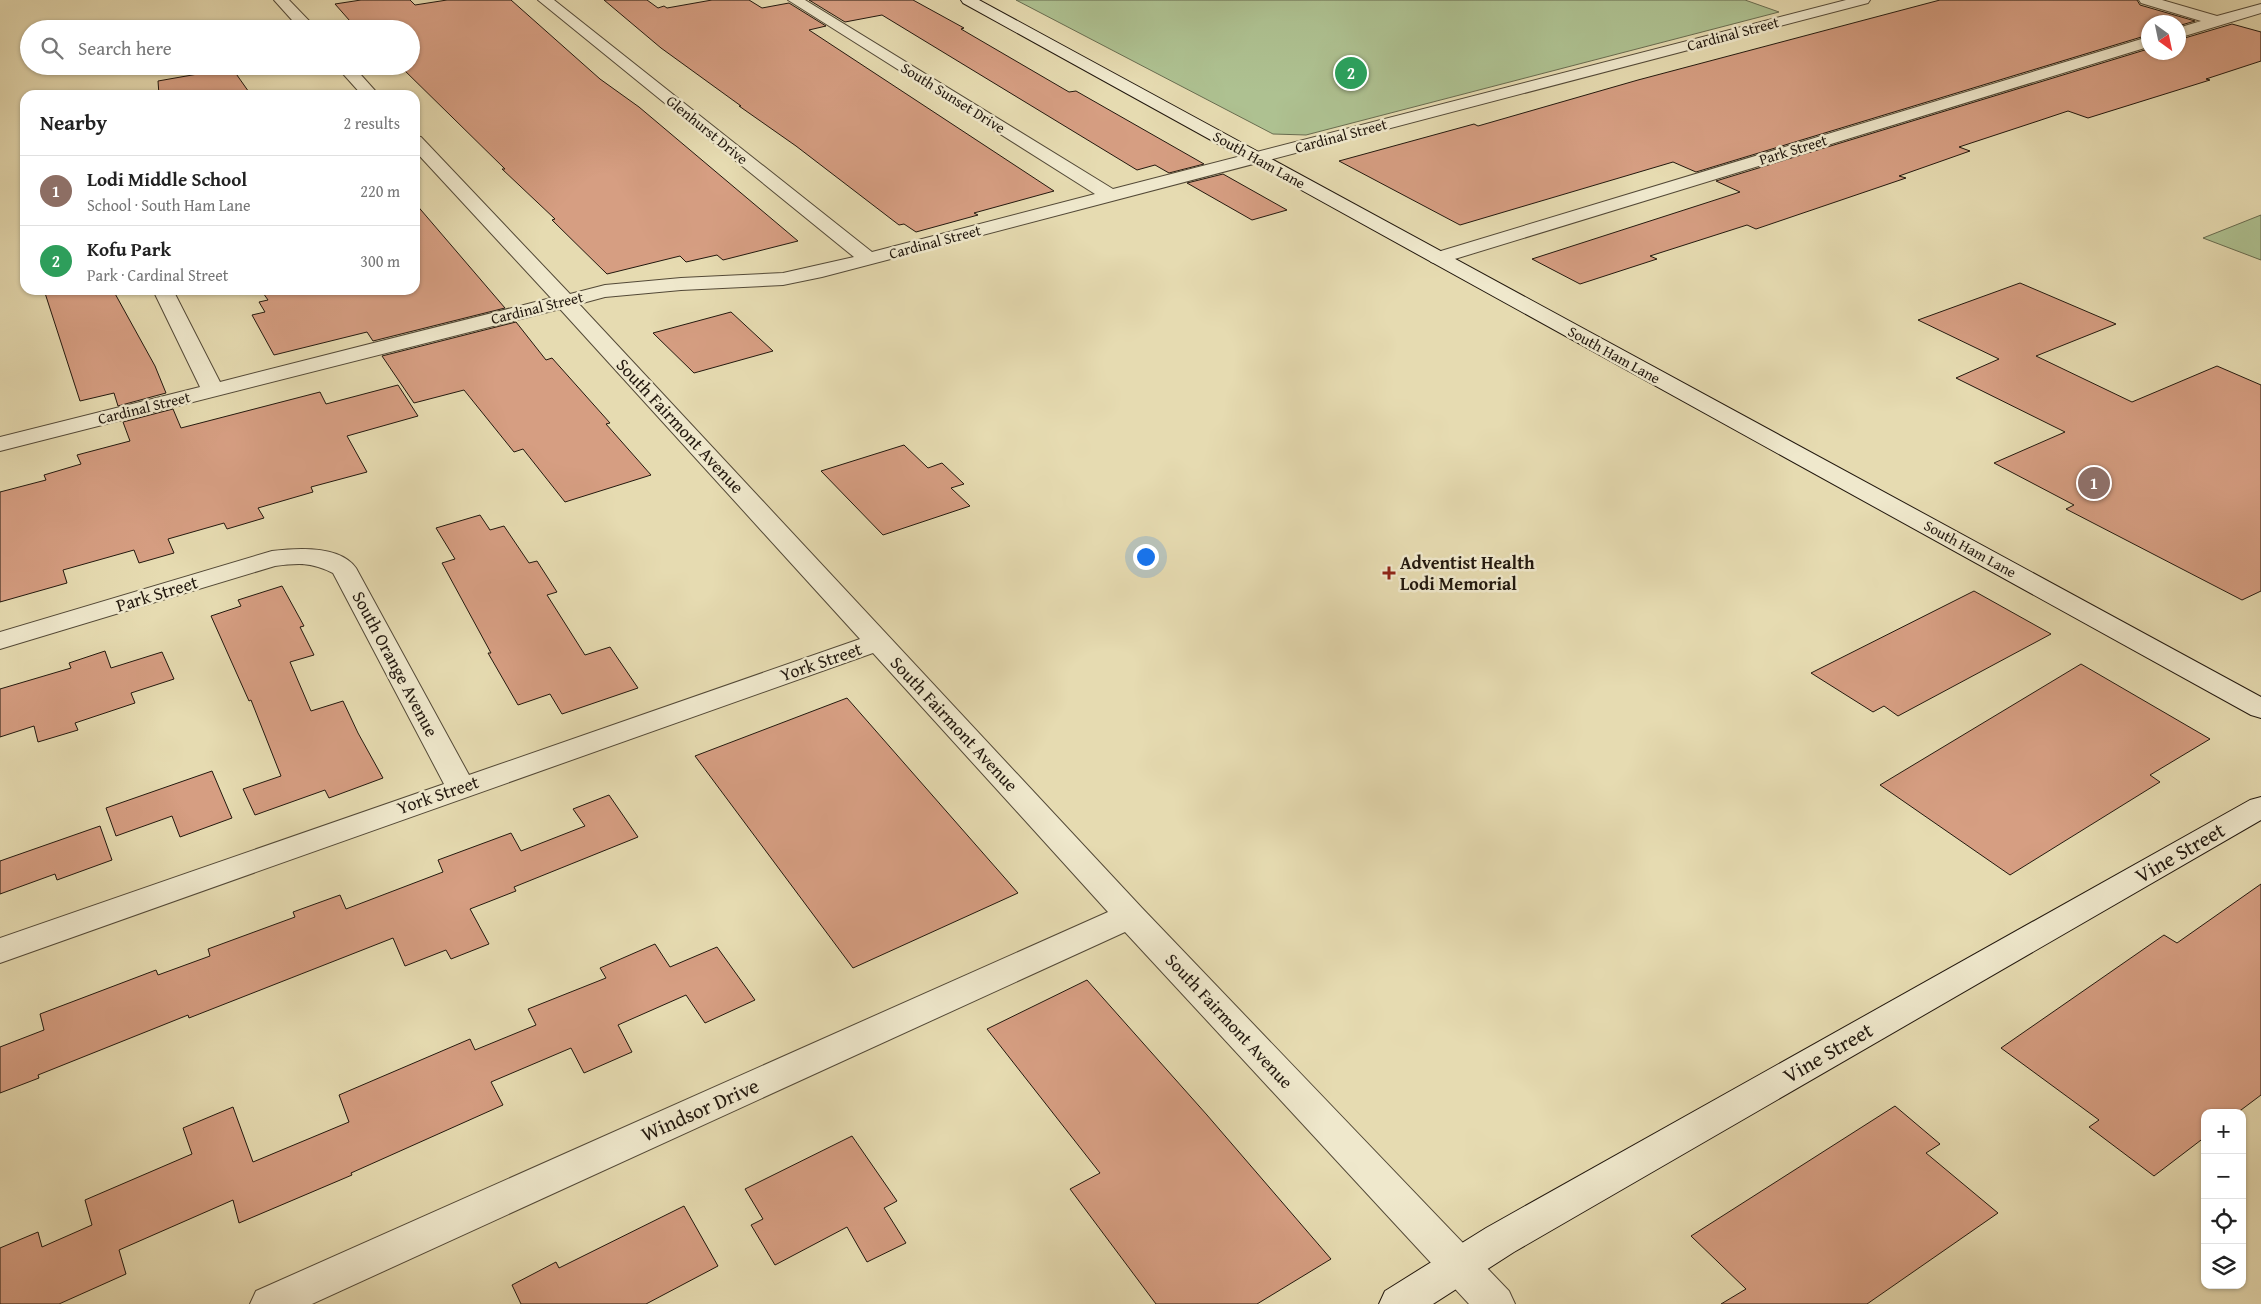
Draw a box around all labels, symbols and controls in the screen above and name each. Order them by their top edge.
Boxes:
street label: Cardinal Street [1685,11,1782,56]
north arrow [2141,15,2186,60]
search box [20,20,420,75]
icon: search [38,34,66,62]
text: Search here [78,34,172,62]
pin: 2 [1335,54,1367,92]
street label: South Sunset Drive [897,57,1009,138]
street label: Glenhurst Drive [662,90,753,169]
text: Nearby [40,107,107,138]
text: 2 results [343,111,400,135]
street label: Cardinal Street [1293,113,1390,158]
street label: South Ham Lane [1209,126,1309,194]
street label: Park Street [1756,129,1830,170]
text: Lodi Middle School [87,165,247,193]
text: 1 [52,179,60,203]
text: 220 m [360,179,400,203]
text: School · South Ham Lane [87,193,251,217]
street label: Cardinal Street [887,219,984,264]
text: Kofu Park [87,235,171,263]
text: 2 [52,249,60,273]
text: 300 m [360,249,400,273]
text: Park · Cardinal Street [87,263,228,287]
street label: Cardinal Street [489,286,586,329]
street label: South Ham Lane [1564,321,1664,389]
street label: South Fairmont Avenue [610,352,751,500]
street label: Cardinal Street [96,386,193,429]
pin: 1 [2078,464,2110,502]
street label: South Ham Lane [1920,515,2020,583]
your location [1133,544,1159,570]
place label: Adventist Health Lodi Memorial [1400,549,1535,597]
marker: Adventist Health Lodi Memorial [1382,566,1396,580]
street label: Park Street [113,568,202,619]
street label: South Orange Avenue [346,586,445,741]
street label: York Street [776,635,866,688]
street label: South Fairmont Avenue [884,650,1025,798]
street label: York Street [393,768,483,821]
street label: Vine Street [2129,814,2231,891]
street label: South Fairmont Avenue [1159,947,1300,1095]
street label: Vine Street [1777,1014,1879,1091]
street label: Windsor Drive [636,1070,764,1149]
map controls [2201,1109,2246,1289]
button: + [2201,1109,2246,1154]
button: − [2201,1154,2246,1199]
button: locate [2201,1199,2246,1244]
button: layers [2201,1244,2246,1289]

